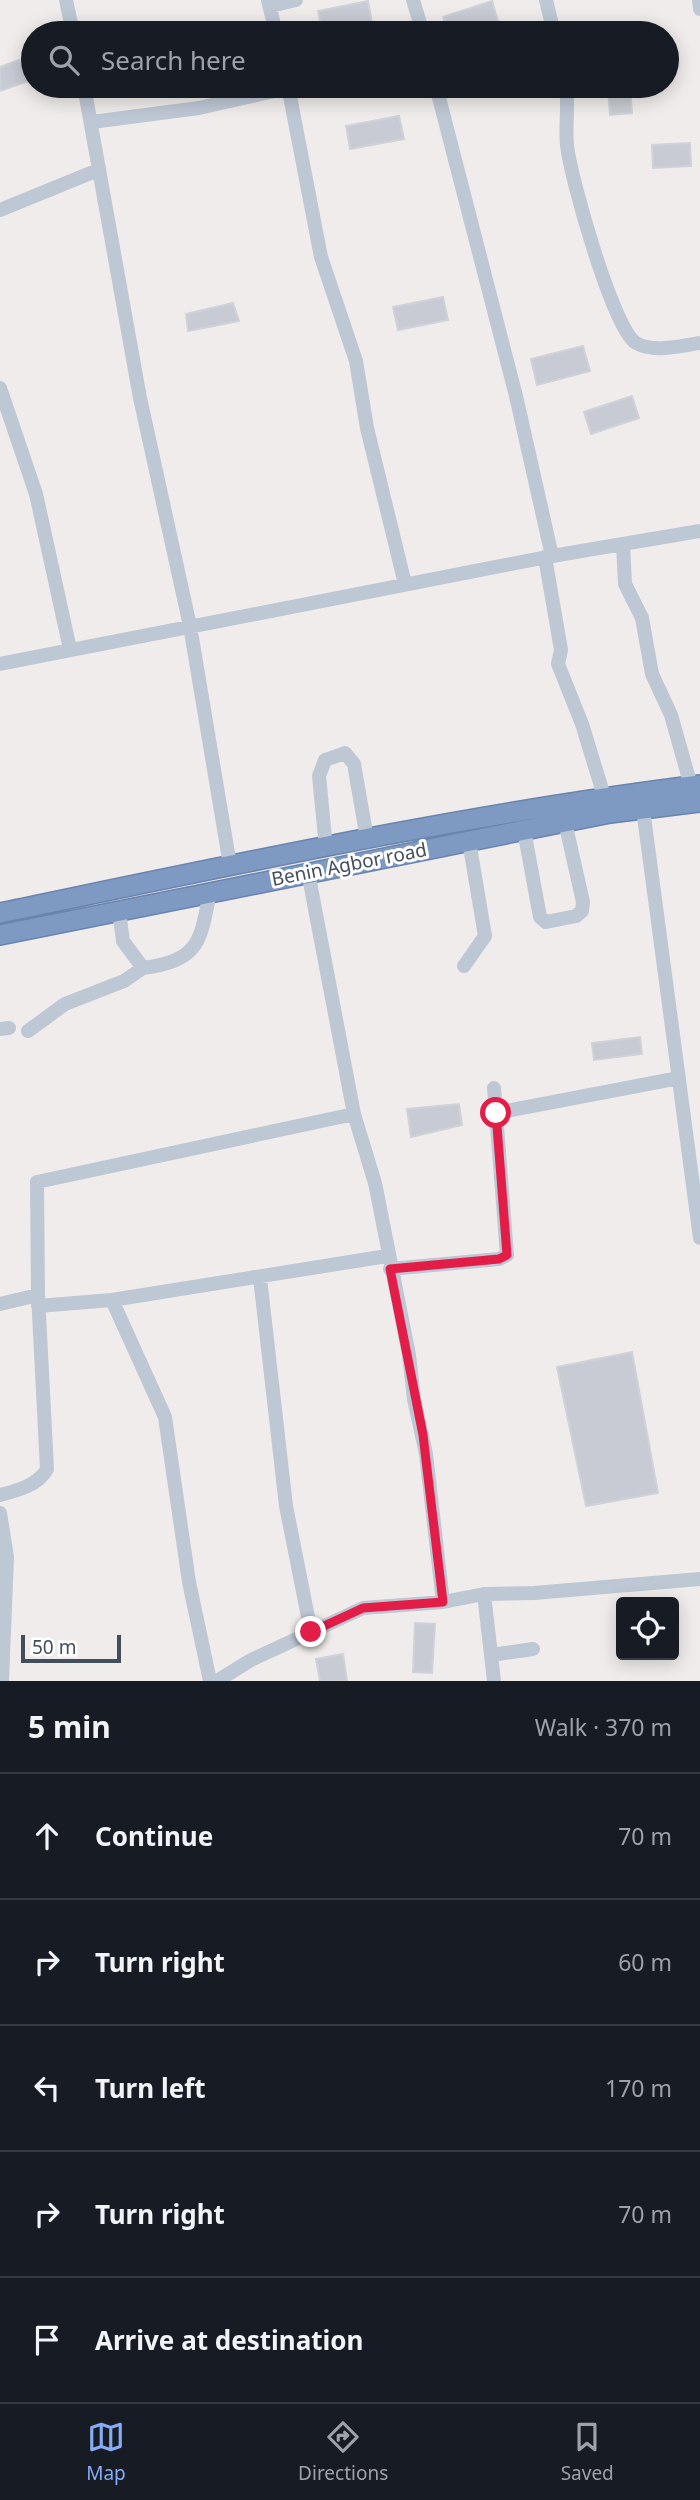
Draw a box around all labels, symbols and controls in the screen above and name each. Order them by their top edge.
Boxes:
search box [21,21,679,98]
icon: search [45,41,83,79]
text: Search here [101,42,246,78]
street label: Benin Agbor road [269,836,429,892]
route start [480,1097,511,1128]
map controls [616,1597,679,1660]
button: locate [616,1597,679,1660]
route end [295,1616,326,1647]
scale bar [21,1632,121,1664]
text: 50 m [32,1634,76,1660]
text: 5 min [28,1706,111,1747]
text: Walk · 370 m [535,1711,672,1743]
icon: ahead [28,1817,66,1855]
text: Continue [95,1818,213,1854]
text: 70 m [618,1820,672,1852]
icon: right [28,1943,66,1981]
text: Turn right [95,1944,225,1980]
text: 60 m [618,1946,672,1978]
icon: left [28,2069,66,2107]
text: Turn left [95,2070,206,2106]
text: 170 m [605,2072,672,2104]
icon: right [28,2195,66,2233]
text: Turn right [95,2196,225,2232]
text: 70 m [618,2198,672,2230]
icon: arrive [28,2321,66,2359]
text: Arrive at destination [95,2322,364,2358]
tab: Map [86,2418,126,2486]
tab: Directions [298,2418,388,2486]
tab: Saved [561,2418,614,2486]

